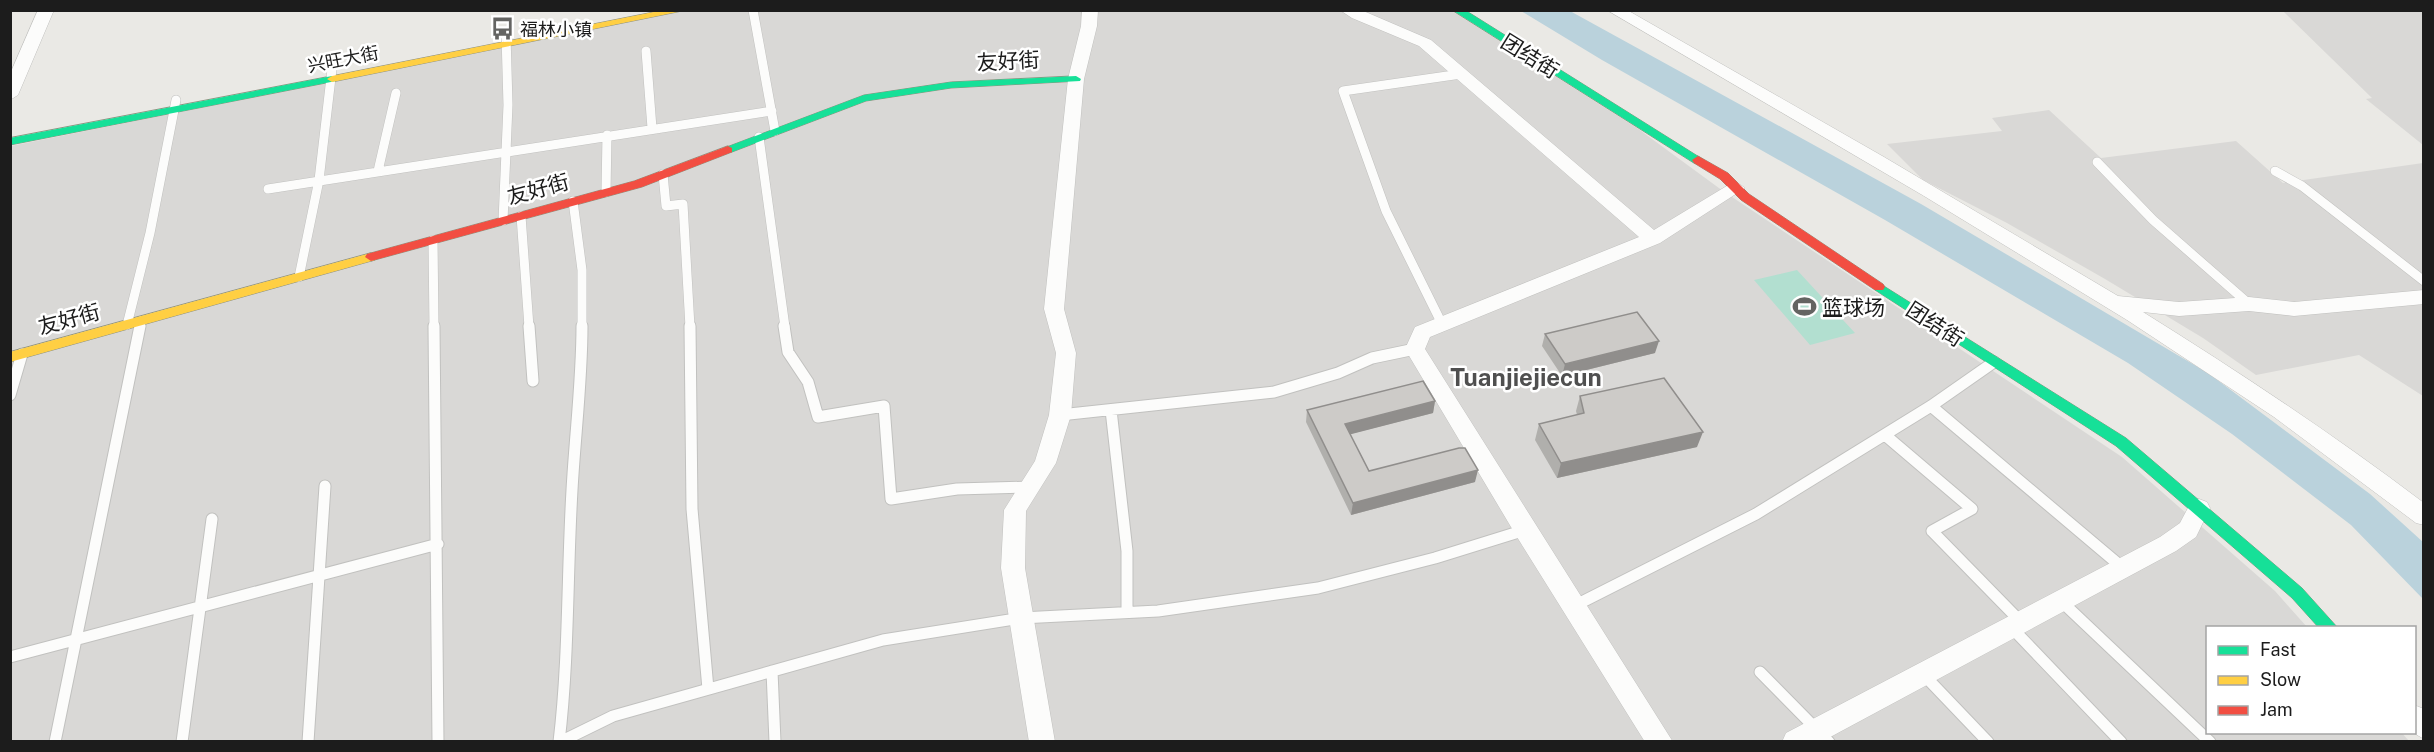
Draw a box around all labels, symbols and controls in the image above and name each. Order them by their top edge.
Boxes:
bus stop icon: 福林小镇 [489,16,515,42]
place label: 福林小镇 [520,19,592,40]
street label: 团结街 [1497,29,1563,83]
street label: 兴旺大街 [306,42,380,76]
street label: 友好街 [976,47,1040,75]
street label: 友好街 [504,169,572,209]
sports icon: 篮球场 [1791,294,1817,320]
place label: 篮球场 [1822,295,1885,320]
street label: 团结街 [1902,296,1968,352]
street label: 友好街 [35,299,103,339]
district label: Tuanjiejiecun [1450,363,1602,391]
legend [2206,626,2416,734]
text: Fast [2260,639,2296,660]
text: Slow [2260,669,2301,690]
text: Jam [2260,699,2293,720]

